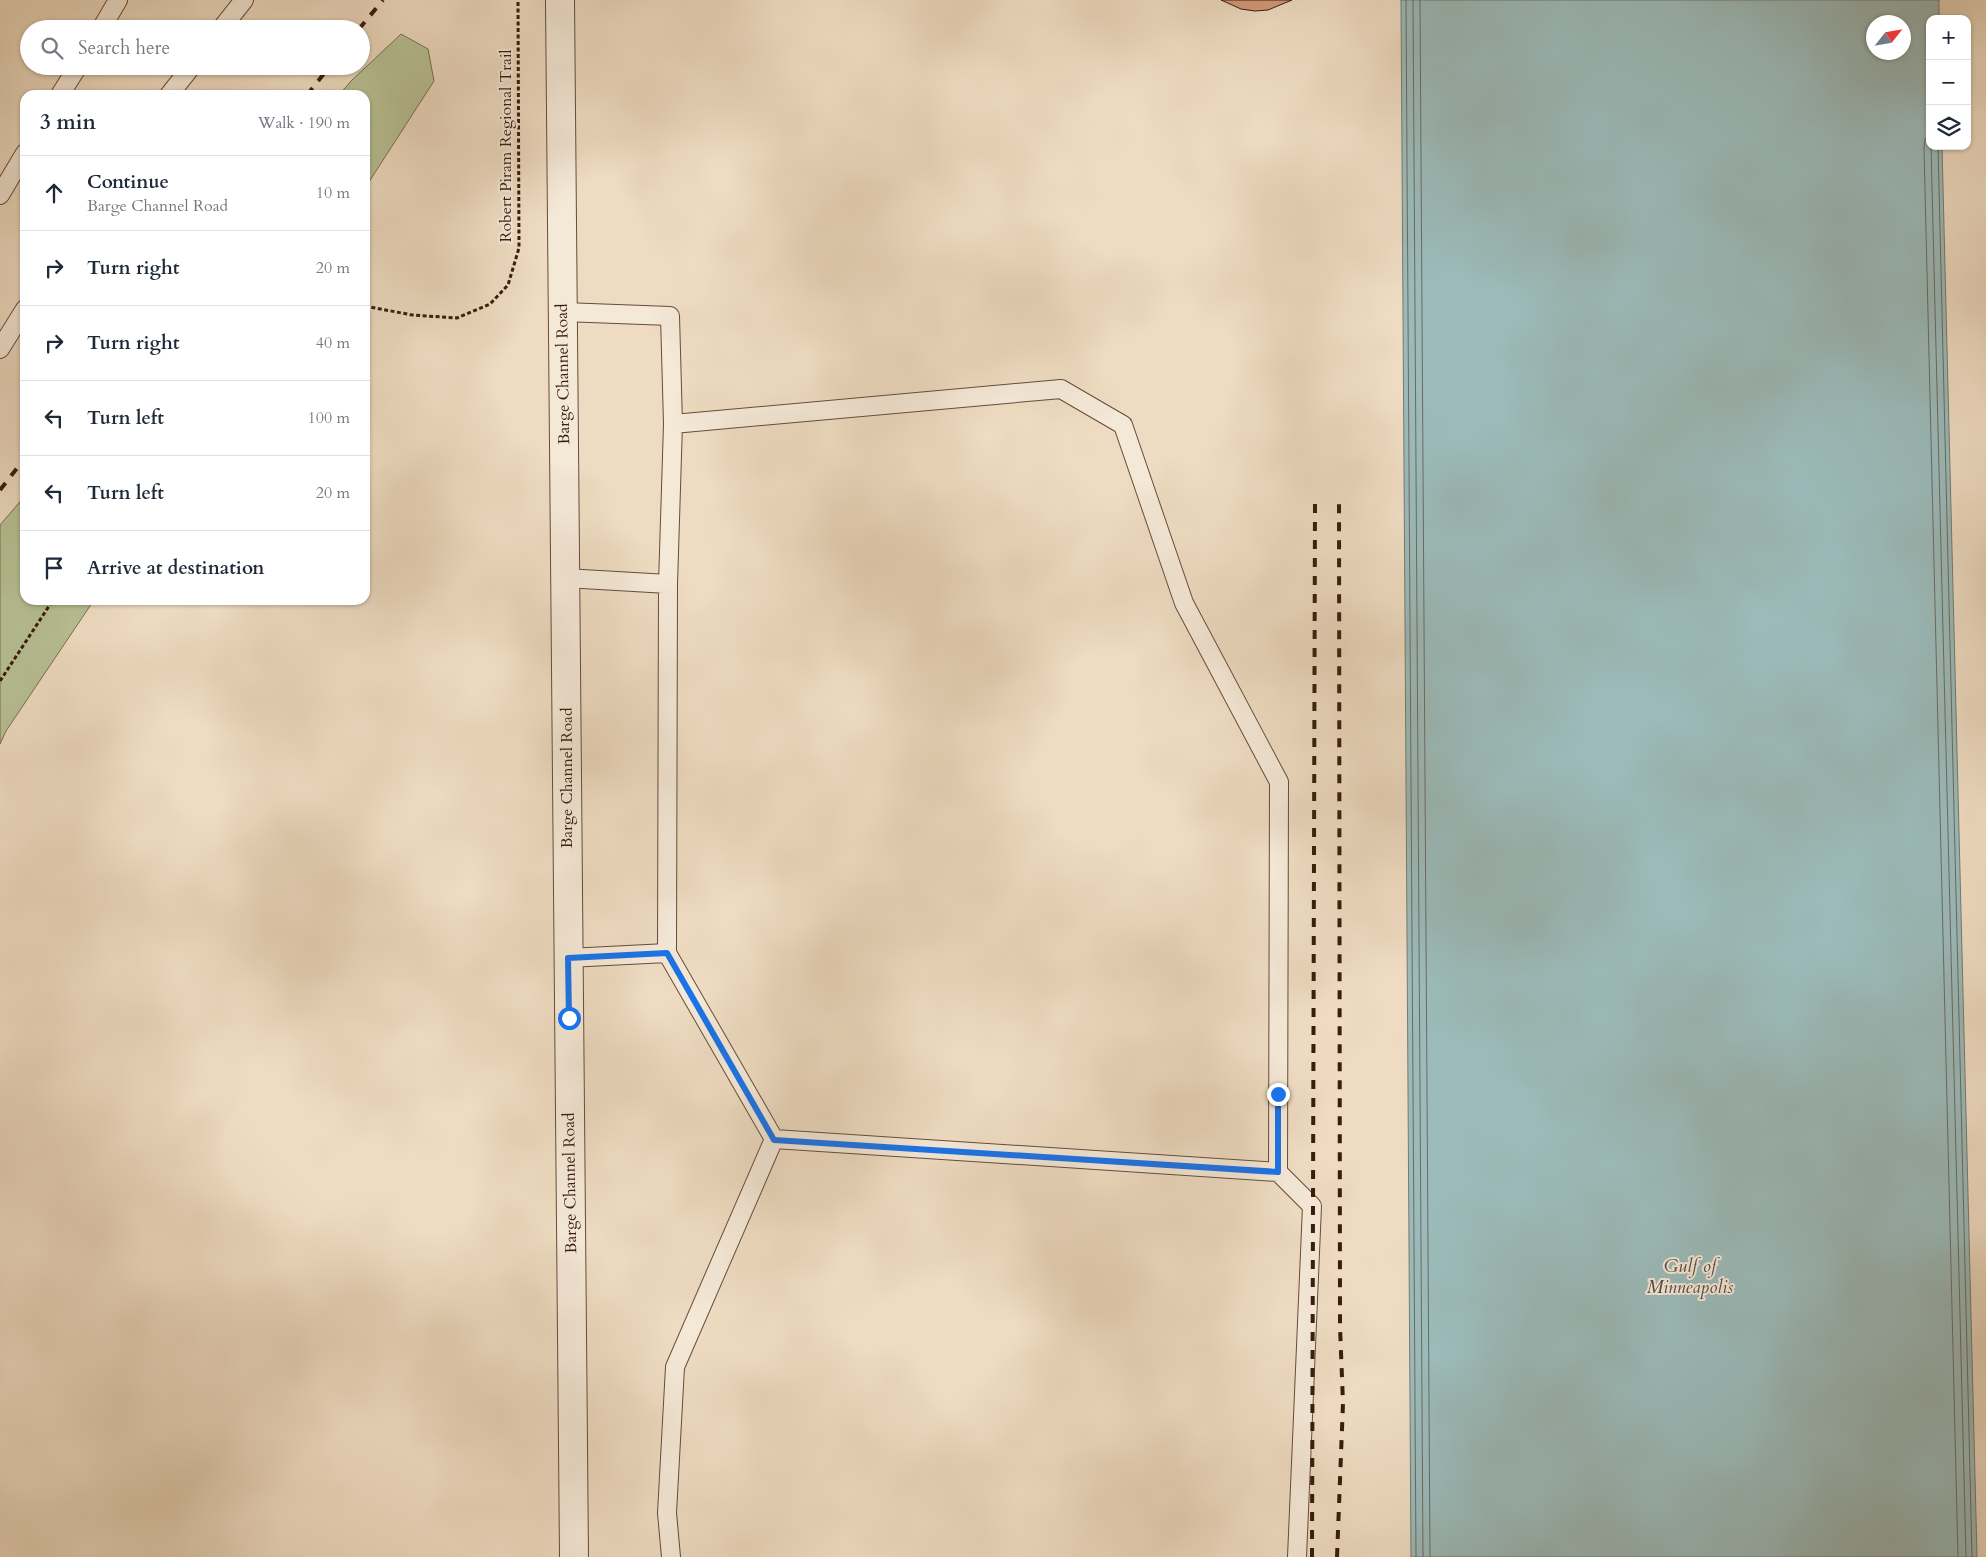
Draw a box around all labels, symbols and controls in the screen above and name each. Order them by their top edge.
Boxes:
north arrow [1866,15,1911,60]
map controls [1926,15,1971,150]
button: + [1926,15,1971,60]
search box [20,20,370,75]
icon: search [38,34,66,62]
text: Search here [78,35,170,61]
street label: Robert Piram Regional Trail [495,49,517,243]
button: − [1926,60,1971,105]
button: layers [1926,105,1971,150]
text: 3 min [40,108,96,137]
text: Walk · 190 m [258,112,350,134]
text: Continue [87,169,169,195]
icon: ahead [40,179,68,207]
text: 10 m [316,182,350,204]
text: Barge Channel Road [87,195,228,217]
icon: right [40,254,68,282]
text: Turn right [87,255,179,281]
text: 20 m [316,257,350,279]
street label: Barge Channel Road [551,303,575,445]
icon: right [40,329,68,357]
text: Turn right [87,330,179,356]
text: 40 m [316,332,350,354]
icon: left [40,404,68,432]
text: Turn left [87,405,164,431]
text: 100 m [308,407,350,429]
icon: left [40,479,68,507]
text: Turn left [87,480,164,506]
text: 20 m [316,482,350,504]
icon: arrive [40,554,68,582]
text: Arrive at destination [87,555,264,581]
street label: Barge Channel Road [556,707,578,849]
route start [558,1007,581,1030]
route end [1267,1083,1290,1106]
street label: Barge Channel Road [558,1112,582,1254]
water label: Gulf of Minneapolis [1647,1254,1733,1300]

